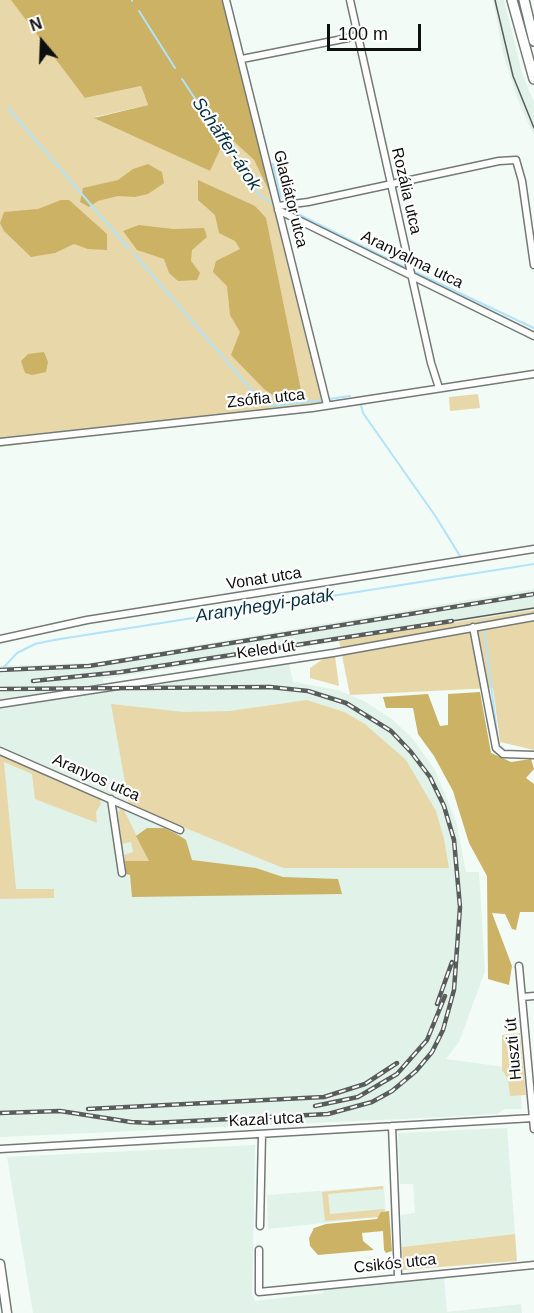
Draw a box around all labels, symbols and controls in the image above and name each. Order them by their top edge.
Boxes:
north arrow [12,12,72,72]
scale bar [330,12,424,50]
text: N [28,15,44,34]
text: 100 m [338,24,388,44]
water label: Schäffer-árok [187,93,265,195]
street label: Rozália utca [387,146,425,236]
street label: Gladiátor utca [269,148,311,250]
street label: Aranyalma utca [358,227,466,293]
street label: Zsófia utca [226,385,306,413]
street label: Vonat utca [225,564,303,594]
water label: Aranyhegyi-patak [194,584,336,628]
street label: Keled út [236,636,296,664]
street label: Aranyos utca [49,750,143,806]
street label: Huszti út [502,1017,526,1081]
street label: Kazal utca [228,1108,304,1132]
street label: Csikós utca [353,1250,437,1278]

